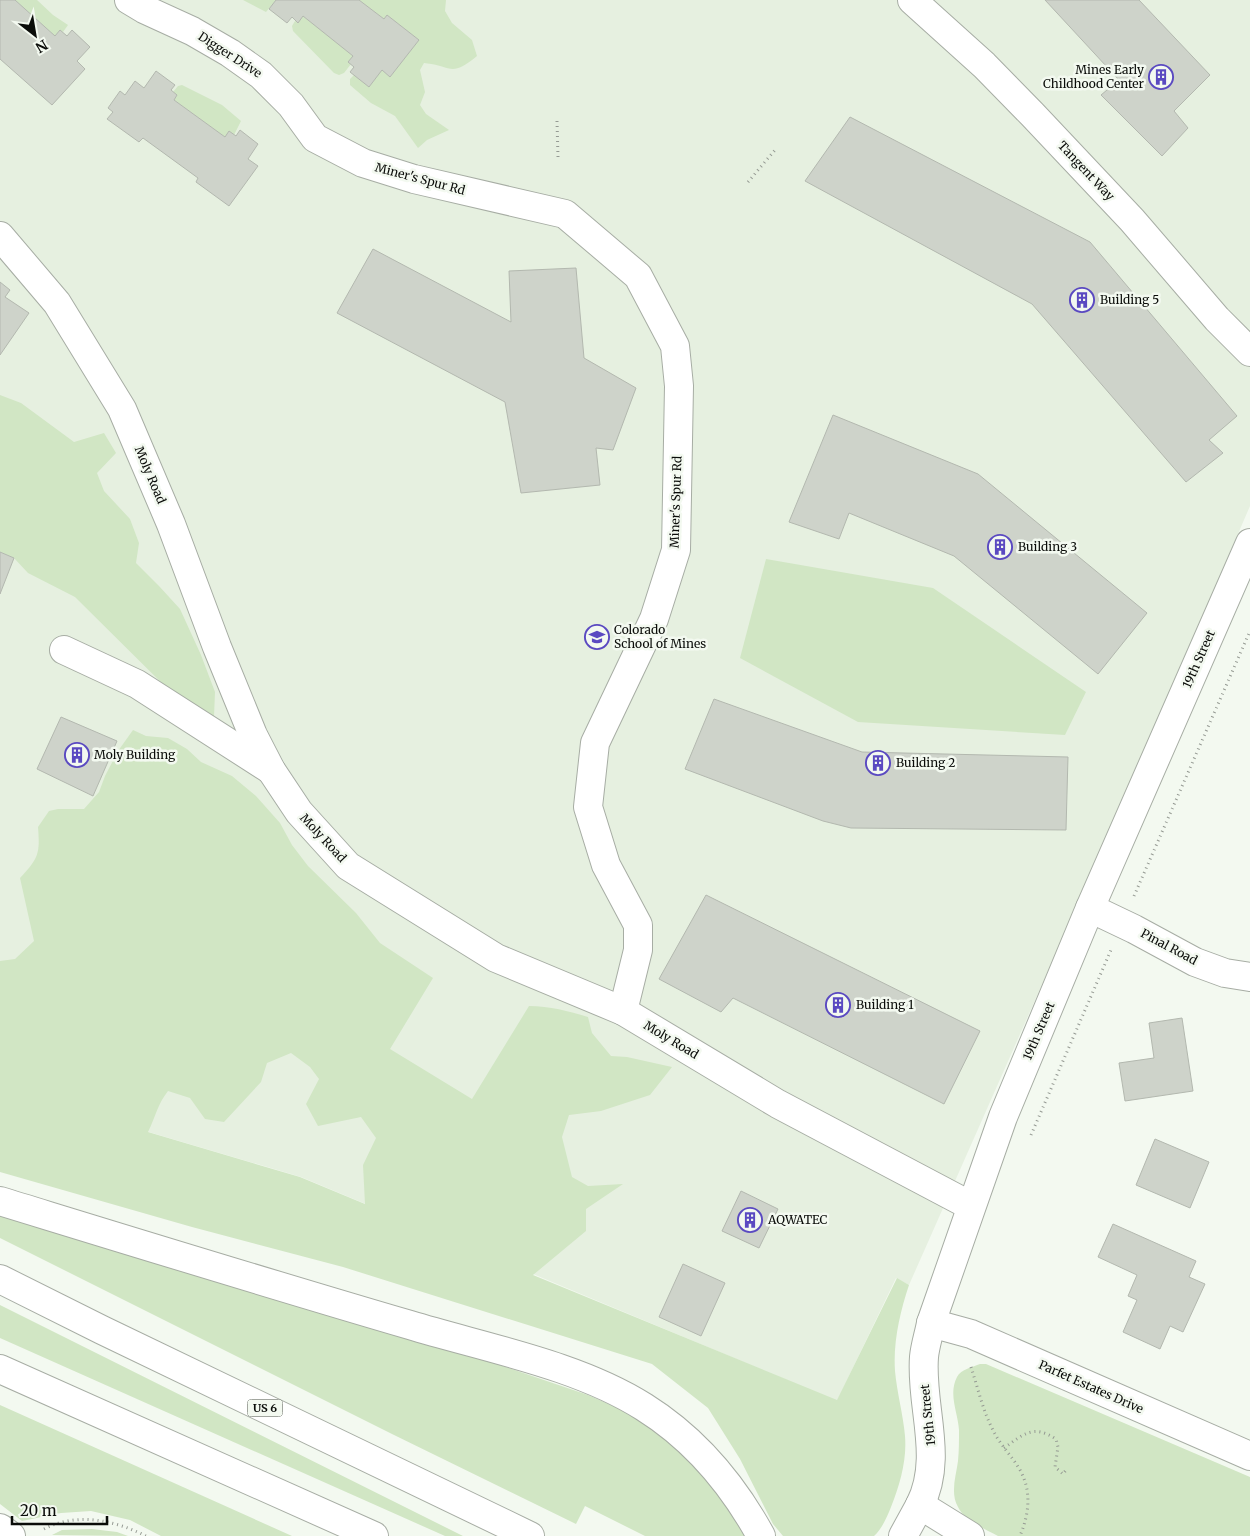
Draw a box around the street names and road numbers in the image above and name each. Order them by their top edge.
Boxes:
street label: Digger Drive [196,28,265,81]
street label: Tangent Way [1055,138,1118,203]
street label: Miner's Spur Rd [374,159,467,198]
street label: Moly Road [132,444,169,506]
street label: Miner's Spur Rd [666,456,685,548]
street label: 19th Street [1179,627,1218,690]
street label: Moly Road [297,810,350,865]
street label: Pinal Road [1138,925,1200,968]
street label: 19th Street [1020,999,1058,1062]
street label: Moly Road [641,1017,701,1062]
street label: Parfet Estates Drive [1036,1357,1146,1416]
street label: 19th Street [917,1383,938,1447]
road number: US 6 [248,1400,282,1416]

